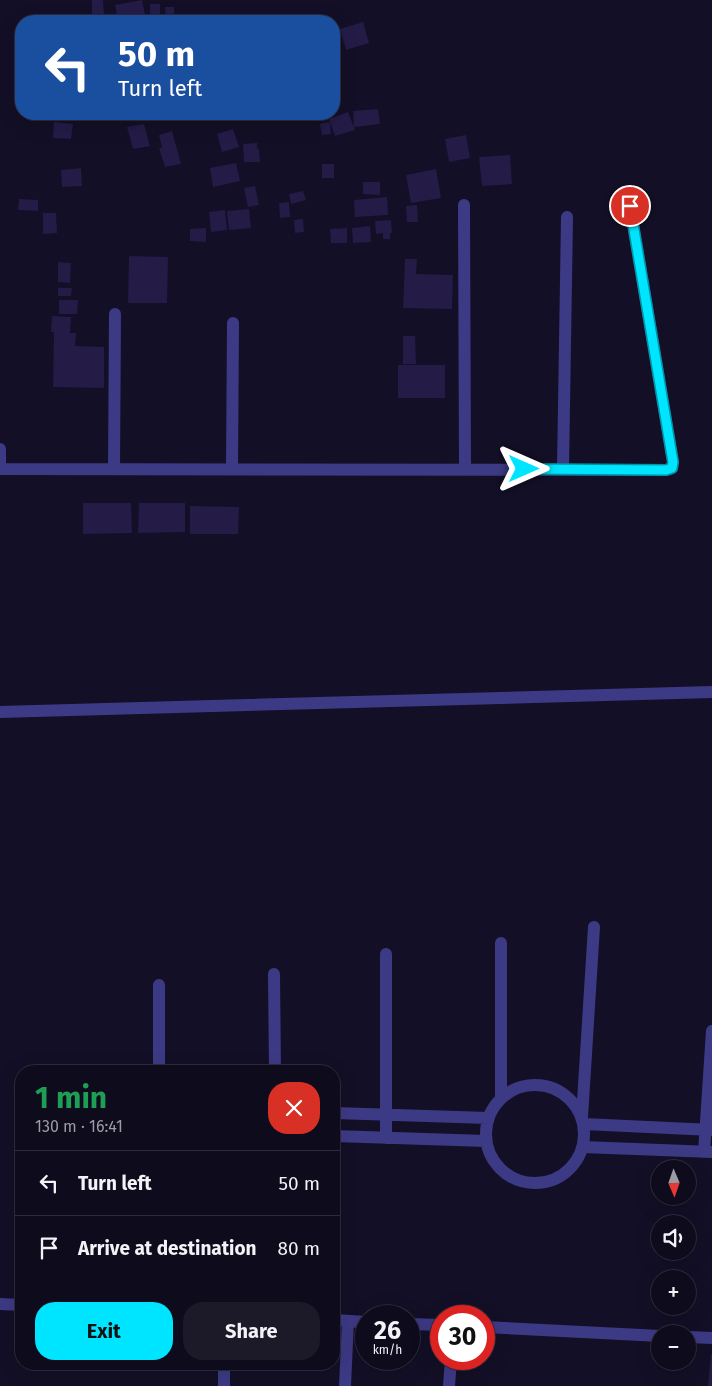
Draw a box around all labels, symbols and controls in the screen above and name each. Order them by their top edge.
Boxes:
text: 50 m [118,33,195,75]
icon: left [35,35,100,100]
text: Turn left [118,75,202,102]
pin [609,185,651,227]
icon: arrive [616,192,644,220]
position arrow [497,442,549,494]
text: 1 min [35,1080,107,1116]
button: close [268,1082,320,1134]
text: 130 m · 16:41 [35,1117,123,1136]
north arrow [651,1160,696,1205]
map controls [651,1160,696,1370]
icon: left [35,1169,63,1197]
text: Turn left [78,1172,152,1195]
text: 50 m [279,1172,320,1195]
button: sound [651,1215,696,1260]
icon: arrive [35,1234,63,1262]
text: Arrive at destination [78,1237,257,1260]
text: 80 m [278,1237,320,1260]
button: + [651,1270,696,1315]
button: Exit [35,1302,173,1360]
button: Share [183,1302,320,1360]
speed limit sign: 30 [430,1305,495,1370]
text: 26 [374,1316,401,1346]
button: − [651,1325,696,1370]
text: km/h [373,1343,402,1357]

